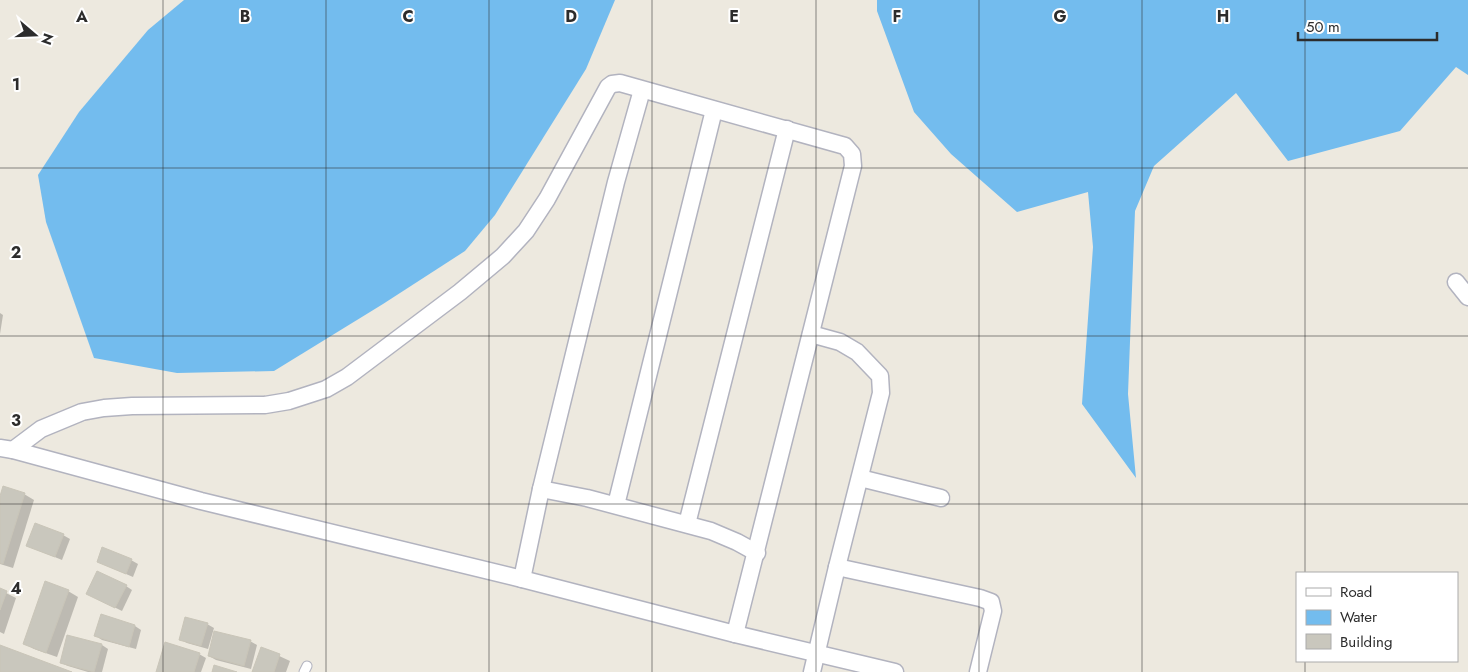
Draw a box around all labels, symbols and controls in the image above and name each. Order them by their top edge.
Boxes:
text: A [75,5,88,28]
text: B [240,5,250,28]
text: C [402,5,414,28]
text: D [565,5,577,28]
text: E [729,5,739,28]
text: F [893,5,901,28]
text: G [1053,5,1067,28]
text: H [1217,5,1229,28]
north arrow [10,10,60,60]
scale bar [1298,10,1437,42]
text: 50 m [1306,16,1340,38]
text: N [36,31,59,48]
text: 1 [12,73,20,96]
text: 2 [11,241,21,264]
text: 3 [11,409,21,432]
legend [1296,572,1458,662]
text: 4 [10,577,22,600]
text: Road [1340,581,1372,603]
text: Water [1340,606,1378,628]
text: Building [1340,631,1392,653]

